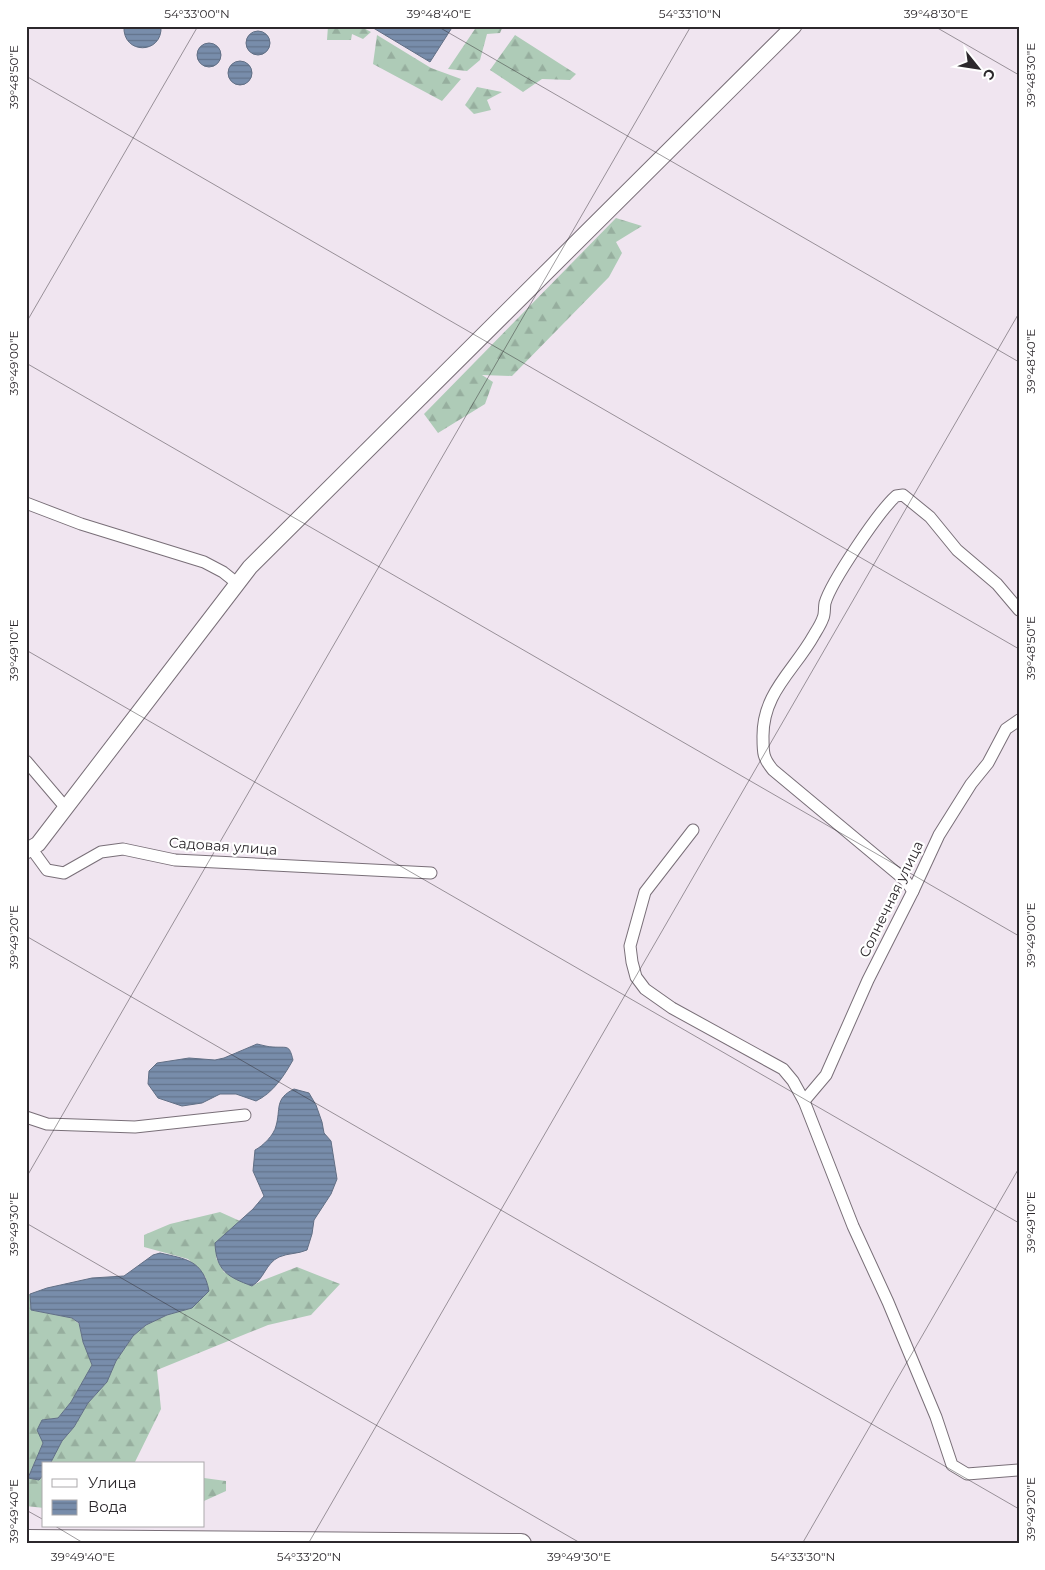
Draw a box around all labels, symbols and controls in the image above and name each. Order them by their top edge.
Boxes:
text: 54°33'00"N [164,6,230,21]
text: 39°48'40"E [407,6,471,21]
text: 54°33'10"N [659,6,721,21]
text: 39°48'30"E [904,6,968,21]
north arrow [952,42,1002,92]
text: 39°48'30"E [1023,43,1038,107]
text: 39°48'50"E [6,45,21,109]
text: С [979,66,1000,83]
text: 39°48'40"E [1023,329,1038,393]
text: 39°49'00"E [6,331,21,395]
text: 39°48'50"E [1023,616,1038,680]
text: 39°49'10"E [6,619,21,681]
street label: Садовая улица [168,833,278,859]
street label: Солнечная улица [855,838,927,960]
text: 39°49'00"E [1023,903,1038,967]
text: 39°49'20"E [6,905,21,969]
text: 39°49'10"E [1023,1191,1038,1253]
text: 39°49'30"E [6,1192,21,1256]
legend [42,1462,205,1528]
text: Улица [88,1473,136,1492]
text: 39°49'20"E [1023,1477,1038,1541]
text: 39°49'40"E [6,1479,21,1543]
text: Вода [88,1497,127,1516]
text: 39°49'40"E [51,1549,115,1564]
text: 54°33'20"N [277,1549,341,1564]
text: 39°49'30"E [547,1549,611,1564]
text: 54°33'30"N [771,1549,835,1564]

